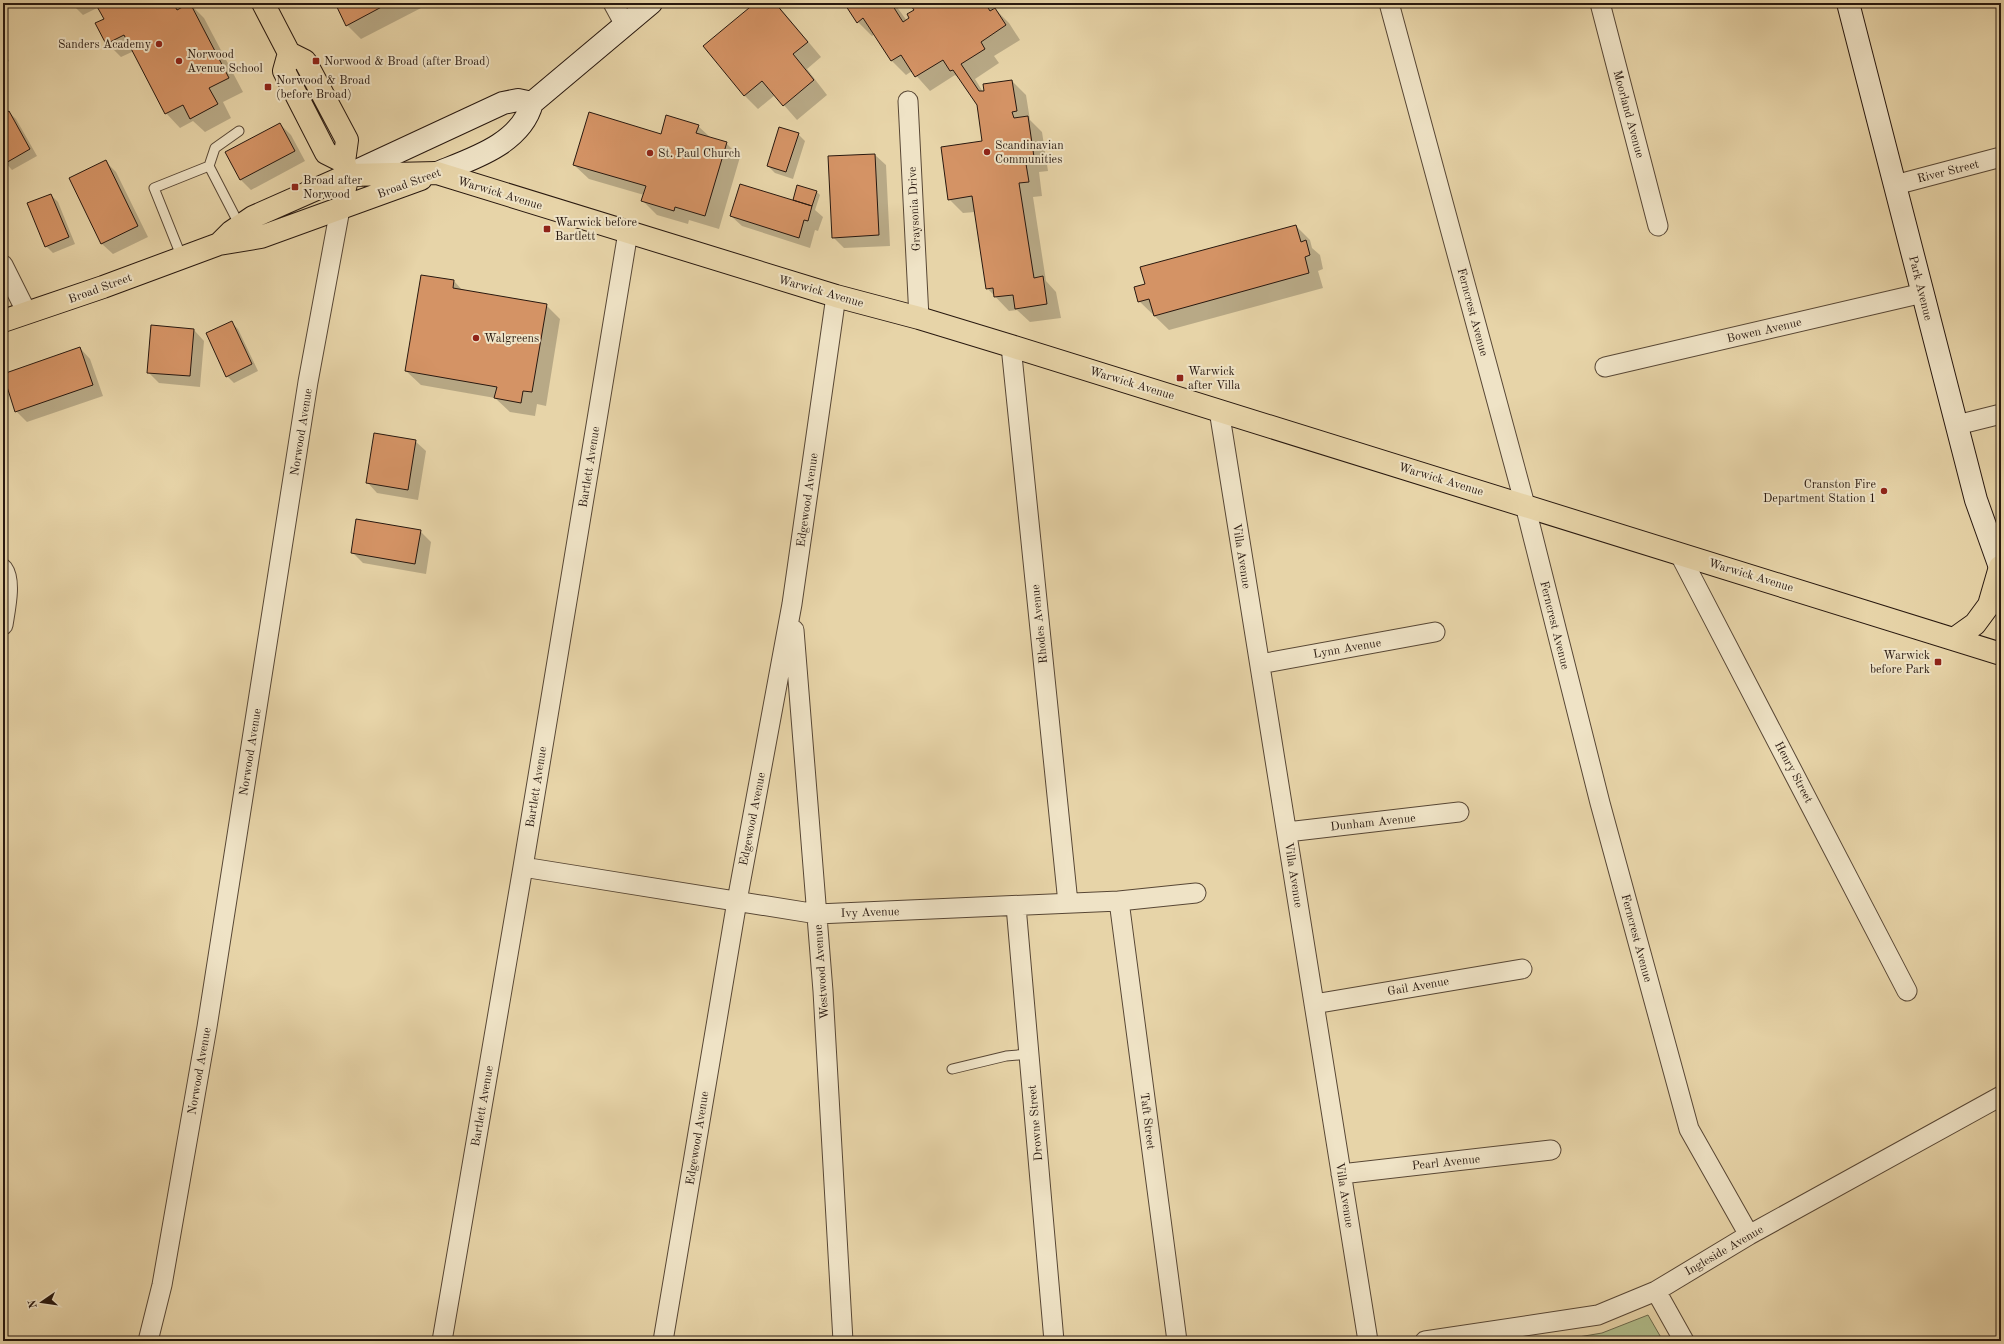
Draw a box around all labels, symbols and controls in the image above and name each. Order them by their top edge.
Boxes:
place label: Sanders Academy [58,39,152,51]
marker: Sanders Academy [154,39,164,49]
place label: Norwood Avenue School [187,49,263,75]
place label: Norwood & Broad (after Broad) [324,55,490,68]
marker: Norwood Avenue School [174,56,184,66]
marker: Norwood & Broad (after Broad) [311,56,321,66]
street label: Moorland Avenue [1611,69,1646,160]
place label: Norwood & Broad (before Broad) [276,75,371,101]
marker: Norwood & Broad (before Broad) [263,82,273,92]
place label: Scandinavian Communities [995,140,1064,166]
marker: Scandinavian Communities [982,147,992,157]
marker: St. Paul Church [645,148,655,158]
place label: St. Paul Church [658,148,741,160]
street label: River Street [1916,159,1980,185]
street label: Graysonia Drive [907,166,923,252]
street label: Broad Street [376,167,443,201]
place label: Broad after Norwood [303,175,362,201]
street label: Warwick Avenue [456,175,544,213]
marker: Broad after Norwood [290,182,300,192]
place label: Warwick before Bartlett [555,217,638,243]
marker: Warwick before Bartlett [542,224,552,234]
street label: Park Avenue [1906,255,1934,322]
street label: Ferncrest Avenue [1454,267,1490,358]
street label: Broad Street [67,272,134,306]
street label: Warwick Avenue [777,274,865,310]
street label: Bowen Avenue [1726,316,1803,345]
marker: Walgreens [471,333,481,343]
place label: Walgreens [484,333,539,345]
street label: Warwick Avenue [1088,365,1176,403]
place label: Warwick after Villa [1188,366,1240,392]
marker: Warwick after Villa [1175,373,1185,383]
street label: Norwood Avenue [289,387,315,477]
street label: Bartlett Avenue [578,425,602,509]
street label: Edgewood Avenue [795,452,821,548]
street label: Warwick Avenue [1397,461,1485,499]
place label: Cranston Fire Department Station 1 [1763,479,1876,505]
marker: Cranston Fire Department Station 1 [1879,486,1889,496]
street label: Villa Avenue [1230,523,1252,590]
street label: Warwick Avenue [1707,557,1795,595]
street label: Ferncrest Avenue [1537,580,1571,671]
street label: Rhodes Avenue [1030,583,1050,664]
street label: Lynn Avenue [1312,637,1383,661]
place label: Warwick before Park [1870,650,1930,676]
marker: Warwick before Park [1933,657,1943,667]
street label: Norwood Avenue [238,707,264,797]
street label: Henry Street [1772,740,1814,805]
street label: Bartlett Avenue [525,745,549,829]
street label: Edgewood Avenue [738,771,768,867]
street label: Dunham Avenue [1330,812,1417,833]
street label: Villa Avenue [1282,842,1304,909]
street label: Ferncrest Avenue [1618,893,1654,984]
street label: Ivy Avenue [840,906,900,920]
street label: Westwood Avenue [813,924,831,1020]
street label: Gail Avenue [1386,976,1450,998]
street label: Norwood Avenue [186,1026,214,1116]
street label: Bartlett Avenue [470,1064,496,1148]
street label: Drowne Street [1027,1084,1045,1162]
street label: Edgewood Avenue [685,1090,711,1186]
street label: Taft Street [1138,1092,1156,1150]
street label: Pearl Avenue [1411,1153,1481,1173]
street label: Villa Avenue [1333,1162,1355,1229]
street label: Ingleside Avenue [1683,1223,1766,1278]
north arrow [22,1282,62,1322]
text: N [27,1298,40,1309]

